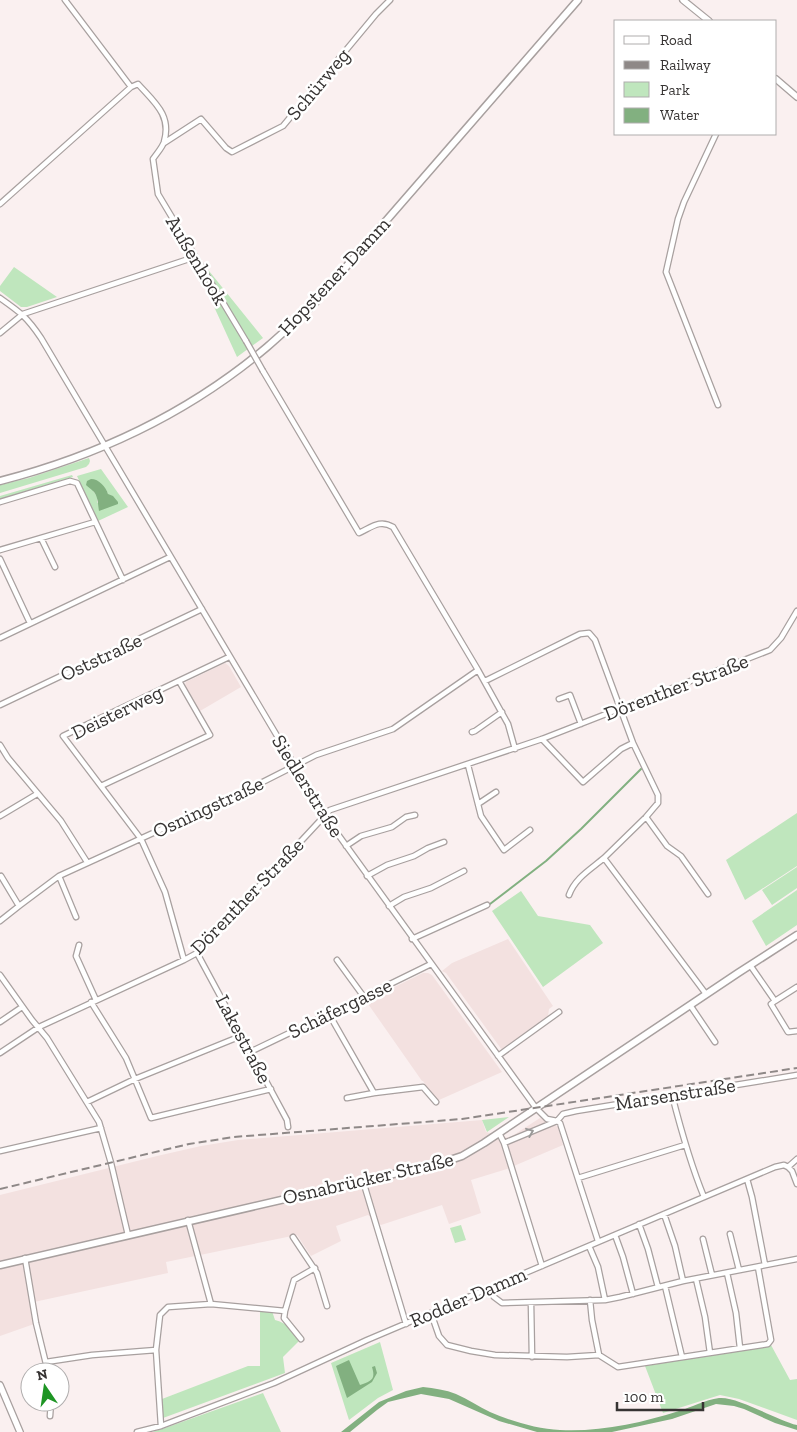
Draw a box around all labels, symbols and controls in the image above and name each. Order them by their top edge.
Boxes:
legend [614,20,777,135]
text: Road [660,31,693,49]
street label: Schürweg [281,43,355,125]
text: Railway [660,56,711,74]
text: Park [660,81,690,99]
text: Water [660,106,700,124]
street label: Außenhook [161,211,233,309]
street label: Hopstener Damm [273,211,396,340]
street label: Oststraße [56,628,146,686]
street label: Dörenther Straße [600,648,752,726]
street label: Deisterweg [67,680,167,744]
street label: Siedlerstraße [267,730,349,842]
street label: Osningstraße [149,771,267,843]
street label: Dörenther Straße [185,833,309,959]
street label: Schäfergasse [284,973,396,1043]
street label: Lakestraße [211,991,277,1087]
street label: Marsenstraße [613,1073,737,1115]
one-way arrow [526,1127,534,1137]
street label: Osnabrücker Straße [280,1147,456,1209]
street label: Rodder Damm [406,1261,531,1332]
north arrow [20,1362,70,1412]
text: N [35,1365,50,1384]
scale bar [617,1380,703,1412]
text: 100 m [624,1388,663,1406]

